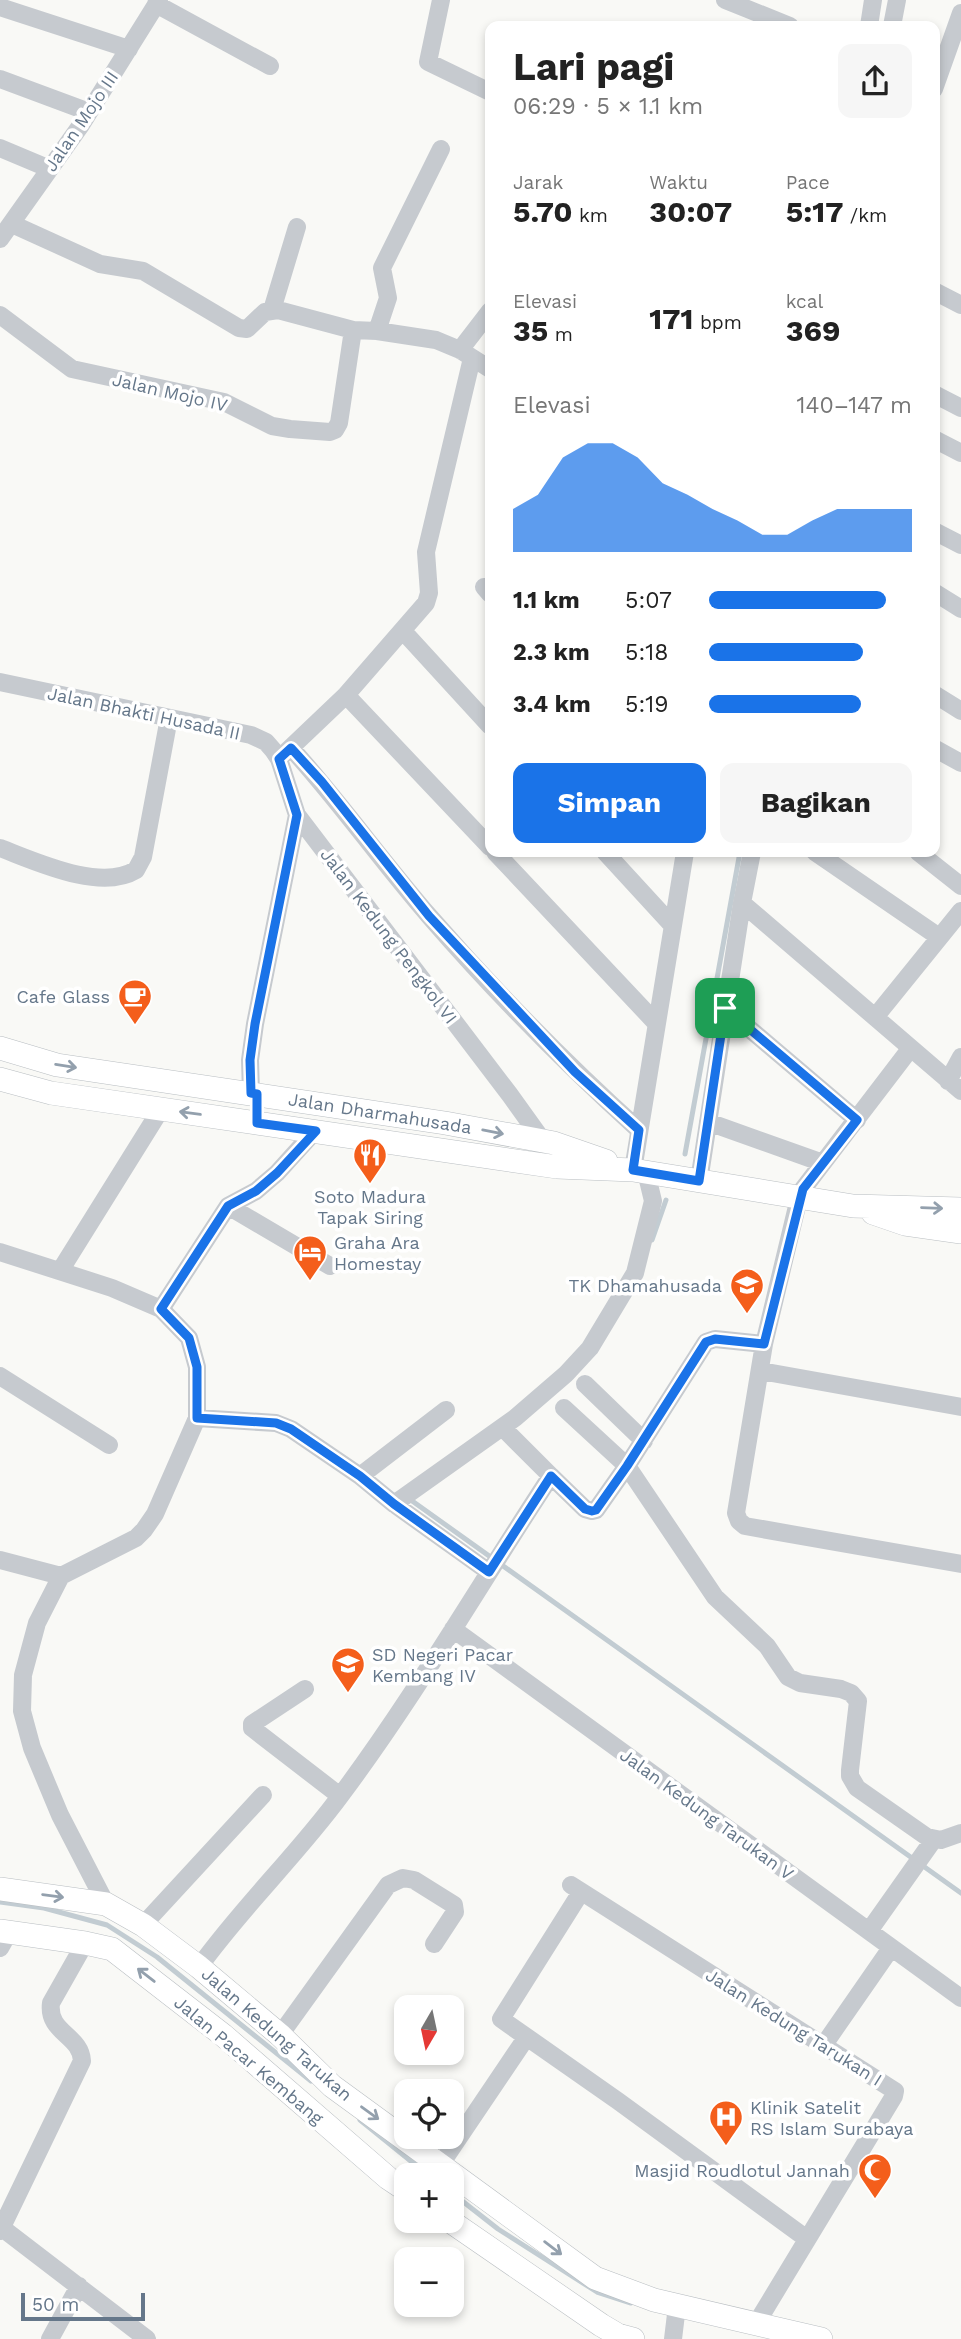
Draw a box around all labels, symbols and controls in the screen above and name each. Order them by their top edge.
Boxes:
button: share [838,44,912,118]
text: Lari pagi [513,45,674,89]
street label: Jalan Mojo III [40,67,122,175]
text: 06:29 · 5 × 1.1 km [513,93,703,120]
text: Jarak [513,171,563,194]
text: Waktu [649,171,708,194]
text: Pace [786,171,830,194]
text: 5.70 [513,194,573,229]
text: 30:07 [649,194,732,229]
text: 5:17 [786,194,843,229]
text: km [573,204,608,227]
text: /km [843,204,887,227]
text: Elevasi [513,290,577,313]
text: kcal [786,290,823,313]
text: 171 [649,301,693,336]
text: bpm [693,311,742,334]
text: 35 [513,313,548,348]
text: 369 [786,313,840,348]
text: m [548,323,573,346]
street label: Jalan Mojo IV [110,369,230,416]
text: Elevasi [513,392,591,419]
text: 140–147 m [796,392,912,419]
text: 1.1 km [513,587,580,614]
text: 5:07 [625,587,672,614]
text: 2.3 km [513,639,590,666]
text: 5:18 [625,639,668,666]
street label: Jalan Bhakti Husada II [46,682,242,744]
text: 3.4 km [513,691,591,718]
text: 5:19 [625,691,668,718]
button: Simpan [513,763,706,843]
button: Bagikan [720,763,912,843]
street label: Jalan Kedung Pengkol VI [316,844,462,1028]
cafe icon: Cafe Glass [116,977,154,1026]
pin [695,978,755,1038]
place label: Cafe Glass [17,986,110,1007]
icon: arrive [706,989,744,1027]
one-way arrow [54,1059,77,1072]
street label: Jalan Dharmahusada [287,1088,473,1138]
one-way arrow [179,1106,201,1119]
one-way arrow [481,1126,504,1139]
restaurant icon: Soto Madura Tapak Siring [351,1136,389,1185]
place label: Soto Madura Tapak Siring [314,1186,426,1228]
one-way arrow [920,1202,943,1215]
place label: Graha Ara Homestay [334,1232,422,1274]
hotel icon: Graha Ara Homestay [291,1233,329,1282]
school or university icon: TK Dhamahusada [728,1266,766,1315]
place label: TK Dhamahusada [568,1275,722,1296]
place label: SD Negeri Pacar Kembang IV [372,1644,513,1686]
school or university icon: SD Negeri Pacar Kembang IV [329,1645,367,1694]
street label: Jalan Kedung Tarukan V [616,1744,798,1884]
one-way arrow [41,1890,64,1903]
street label: Jalan Kedung Tarukan [198,1963,356,2105]
street label: Jalan Kedung Tarukan I [702,1964,886,2090]
one-way arrow [137,1968,156,1983]
street label: Jalan Pacar Kembang [170,1991,328,2129]
north arrow [394,1995,464,2065]
map controls [394,1995,464,2317]
button: locate [394,2079,464,2149]
place label: Klinik Satelit RS Islam Surabaya [750,2097,913,2139]
hospital icon: Klinik Satelit RS Islam Surabaya [707,2098,745,2147]
one-way arrow [360,2106,379,2120]
mosque icon: Masjid Roudlotul Jannah [856,2151,894,2200]
place label: Masjid Roudlotul Jannah [634,2160,850,2181]
button: + [394,2163,464,2233]
one-way arrow [543,2240,562,2255]
button: − [394,2247,464,2317]
scale bar [21,2290,145,2322]
text: 50 m [32,2293,79,2316]

